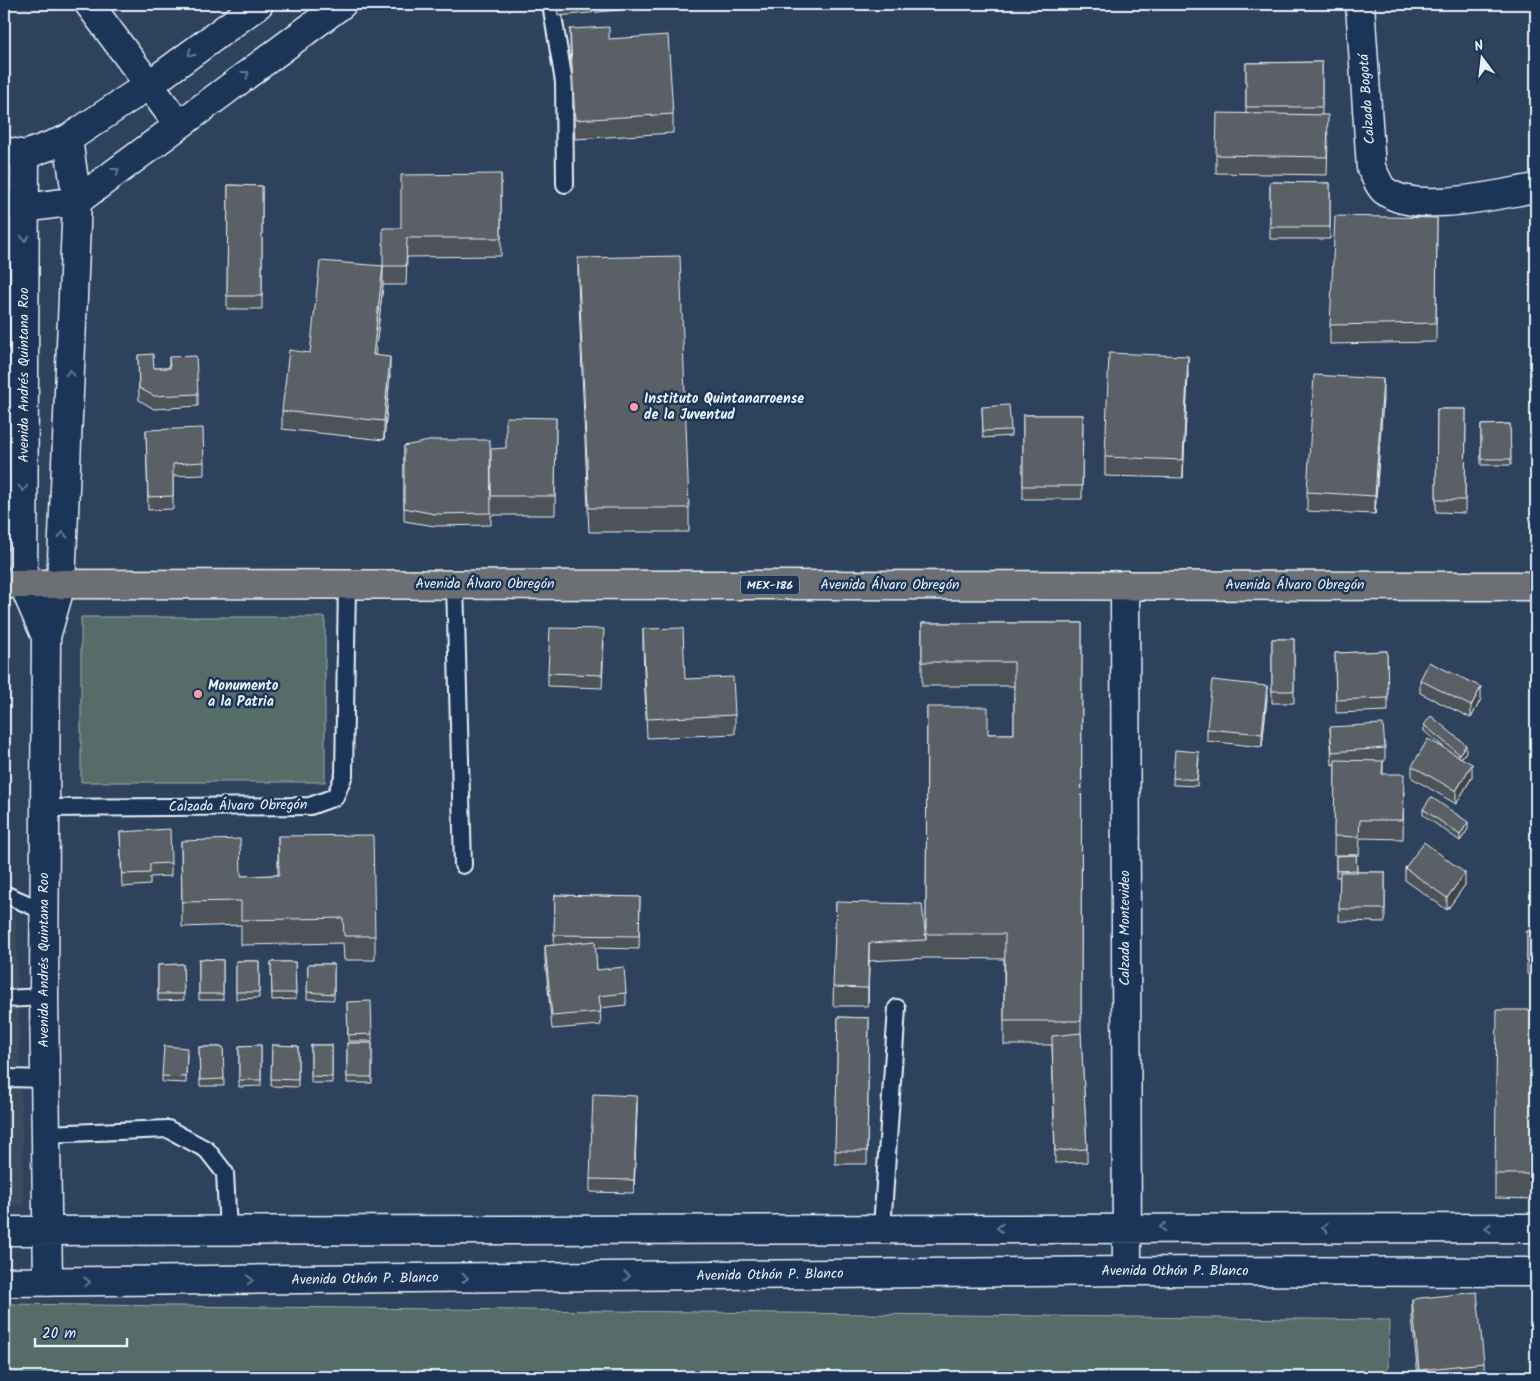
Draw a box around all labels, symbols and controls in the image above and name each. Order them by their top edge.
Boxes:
north arrow [1458,32,1508,82]
text: N [1472,35,1486,58]
one-way arrow [187,47,197,56]
street label: Calzada Bogotá [1353,52,1381,145]
one-way arrow [240,71,250,80]
one-way arrow [110,168,120,177]
one-way arrow [20,235,30,243]
street label: Avenida Andrés Quintana Roo [13,288,35,462]
one-way arrow [65,369,75,376]
place label: Instituto Quintanarroense de la Juventud [644,388,804,426]
marker: Instituto Quintanarroense de la Juventud [628,401,640,413]
one-way arrow [18,485,28,493]
one-way arrow [58,531,69,539]
street label: Avenida Álvaro Obregón [416,573,555,595]
street label: Avenida Álvaro Obregón [821,574,960,596]
street label: Avenida Álvaro Obregón [1226,574,1365,596]
road number: MEX-186 [741,576,799,594]
place label: Monumento a la Patria [208,675,279,713]
marker: Monumento a la Patria [192,688,204,700]
street label: Calzada Álvaro Obregón [169,794,307,818]
street label: Calzada Montevideo [1114,870,1136,986]
street label: Avenida Andrés Quintana Roo [33,873,55,1047]
one-way arrow [1158,1222,1166,1232]
one-way arrow [996,1223,1004,1233]
one-way arrow [1321,1223,1328,1233]
one-way arrow [1483,1223,1491,1233]
street label: Avenida Othón P. Blanco [1101,1260,1249,1282]
street label: Avenida Othón P. Blanco [696,1263,844,1287]
street label: Avenida Othón P. Blanco [291,1267,439,1291]
one-way arrow [624,1271,632,1281]
one-way arrow [462,1273,469,1283]
one-way arrow [246,1275,254,1285]
one-way arrow [84,1277,92,1287]
scale bar [35,1316,128,1348]
text: 20 m [42,1322,76,1346]

